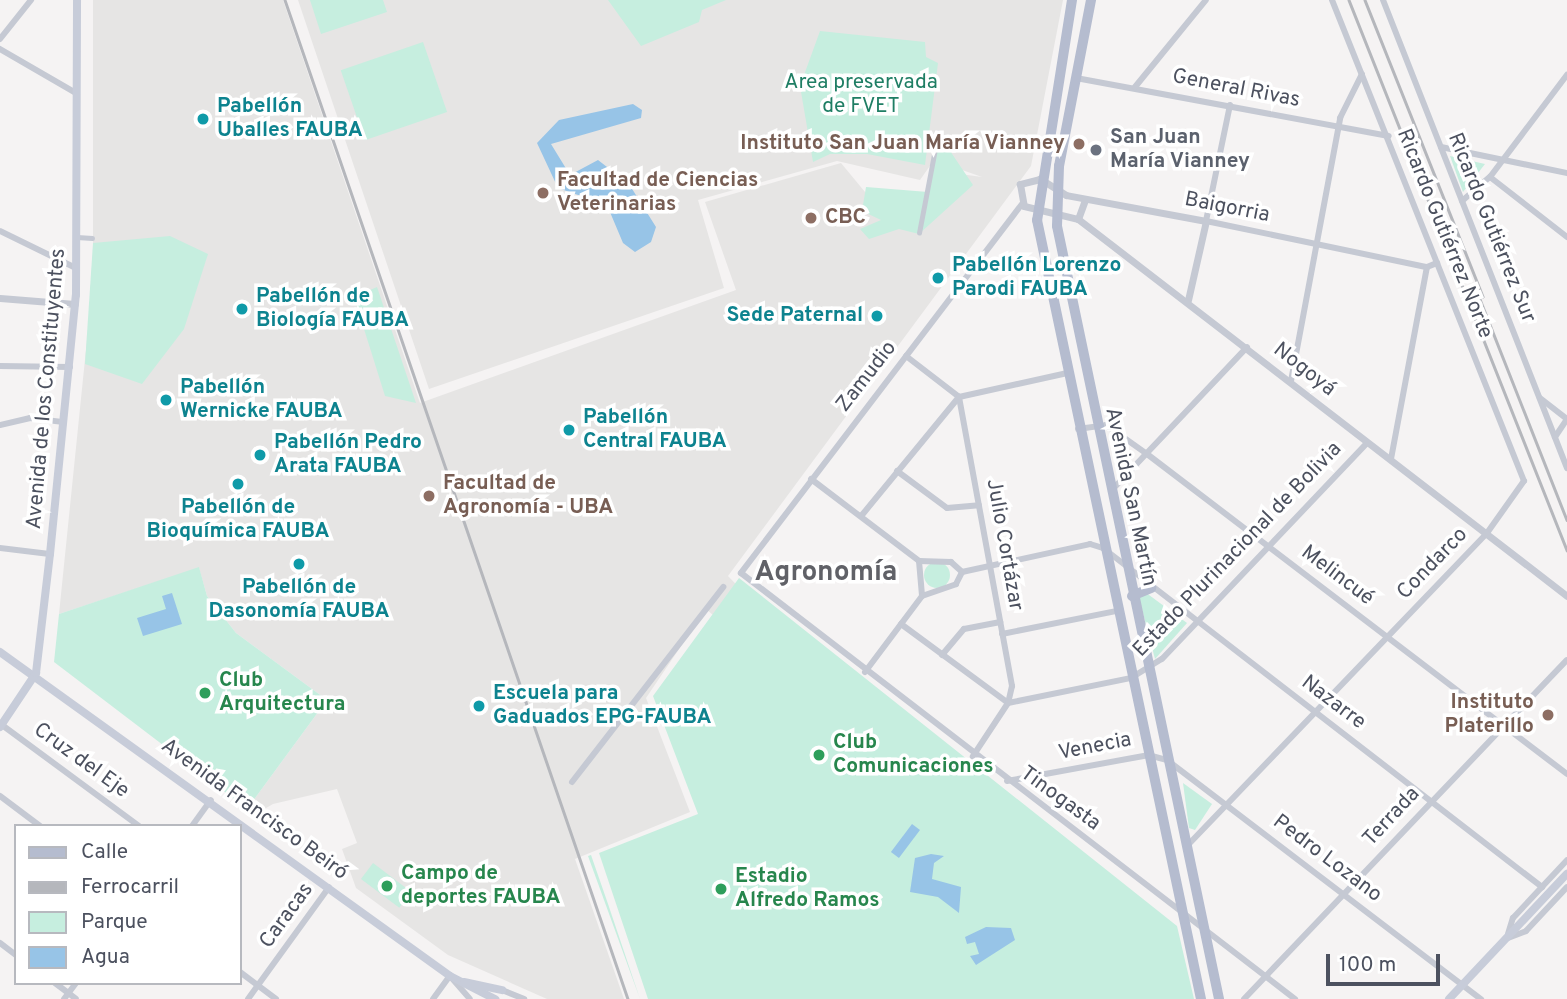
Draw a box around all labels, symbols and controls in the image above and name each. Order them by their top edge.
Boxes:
street label: General Rivas [1170,64,1302,114]
park label: Area preservada de FVET [784,70,938,120]
place label: Pabellón Uballes FAUBA [217,94,363,144]
marker: Pabellón Uballes FAUBA [195,111,211,127]
place label: San Juan María Vianney [1110,125,1251,175]
street label: Ricardo Gutiérrez Norte [1390,126,1498,342]
street label: Ricardo Gutiérrez Sur [1441,129,1541,327]
place label: Instituto San Juan María Vianney [739,131,1065,157]
marker: Instituto San Juan María Vianney [1071,136,1087,152]
marker: San Juan María Vianney [1088,142,1104,158]
place label: Facultad de Ciencias Veterinarias [557,168,758,218]
marker: Facultad de Ciencias Veterinarias [535,185,551,201]
street label: Baigorria [1182,187,1272,229]
place label: CBC [825,205,866,231]
marker: CBC [803,210,819,226]
street label: Avenida de los Constituyentes [22,247,72,531]
place label: Pabellón Lorenzo Parodi FAUBA [952,253,1121,303]
marker: Pabellón Lorenzo Parodi FAUBA [930,270,946,286]
place label: Pabellón de Biología FAUBA [256,284,409,334]
marker: Pabellón de Biología FAUBA [234,301,250,317]
place label: Sede Paternal [726,303,863,329]
marker: Sede Paternal [869,308,885,324]
street label: Zamudio [831,336,903,418]
street label: Nogoyá [1268,338,1340,402]
place label: Pabellón Wernicke FAUBA [180,375,343,425]
marker: Pabellón Wernicke FAUBA [158,392,174,408]
place label: Pabellón Central FAUBA [583,405,727,455]
street label: Avenida San Martín [1099,405,1161,589]
marker: Pabellón Central FAUBA [561,422,577,438]
place label: Pabellón Pedro Arata FAUBA [274,430,422,480]
street label: Estado Plurinacional de Bolivia [1128,437,1348,663]
marker: Pabellón Pedro Arata FAUBA [252,447,268,463]
place label: Facultad de Agronomía - UBA [443,471,613,521]
marker: Pabellón de Bioquímica FAUBA [230,476,246,492]
street label: Julio Cortázar [980,477,1028,613]
marker: Facultad de Agronomía - UBA [421,488,437,504]
place label: Pabellón de Bioquímica FAUBA [146,495,330,545]
street label: Condarco [1392,523,1474,605]
street label: Melincué [1296,541,1378,611]
marker: Pabellón de Dasonomía FAUBA [291,556,307,572]
district label: Agronomía [755,556,897,590]
place label: Pabellón de Dasonomía FAUBA [208,575,390,625]
place label: Club Arquitectura [219,668,345,718]
street label: Nazarre [1296,671,1370,735]
place label: Escuela para Gaduados EPG-FAUBA [493,681,712,731]
marker: Club Arquitectura [197,685,213,701]
place label: Instituto Platerillo [1444,690,1534,740]
marker: Escuela para Gaduados EPG-FAUBA [471,698,487,714]
marker: Instituto Platerillo [1540,707,1556,723]
street label: Cruz del Eje [28,718,134,804]
street label: Venecia [1056,728,1134,766]
place label: Club Comunicaciones [833,730,994,780]
street label: Avenida Francisco Beiró [156,734,352,886]
marker: Club Comunicaciones [811,747,827,763]
street label: Tinogasta [1015,761,1105,837]
street label: Terrada [1358,782,1426,852]
street label: Pedro Lozano [1267,810,1387,908]
legend [14,824,242,985]
text: Calle [81,839,128,866]
place label: Campo de deportes FAUBA [401,861,560,911]
place label: Estadio Alfredo Ramos [735,864,880,914]
text: Ferrocarril [81,874,179,901]
street label: Caracas [255,878,319,954]
marker: Campo de deportes FAUBA [379,878,395,894]
marker: Estadio Alfredo Ramos [713,881,729,897]
text: Parque [81,909,148,936]
scale bar [1329,940,1443,984]
text: Agua [81,944,130,971]
text: 100 m [1339,952,1396,979]

